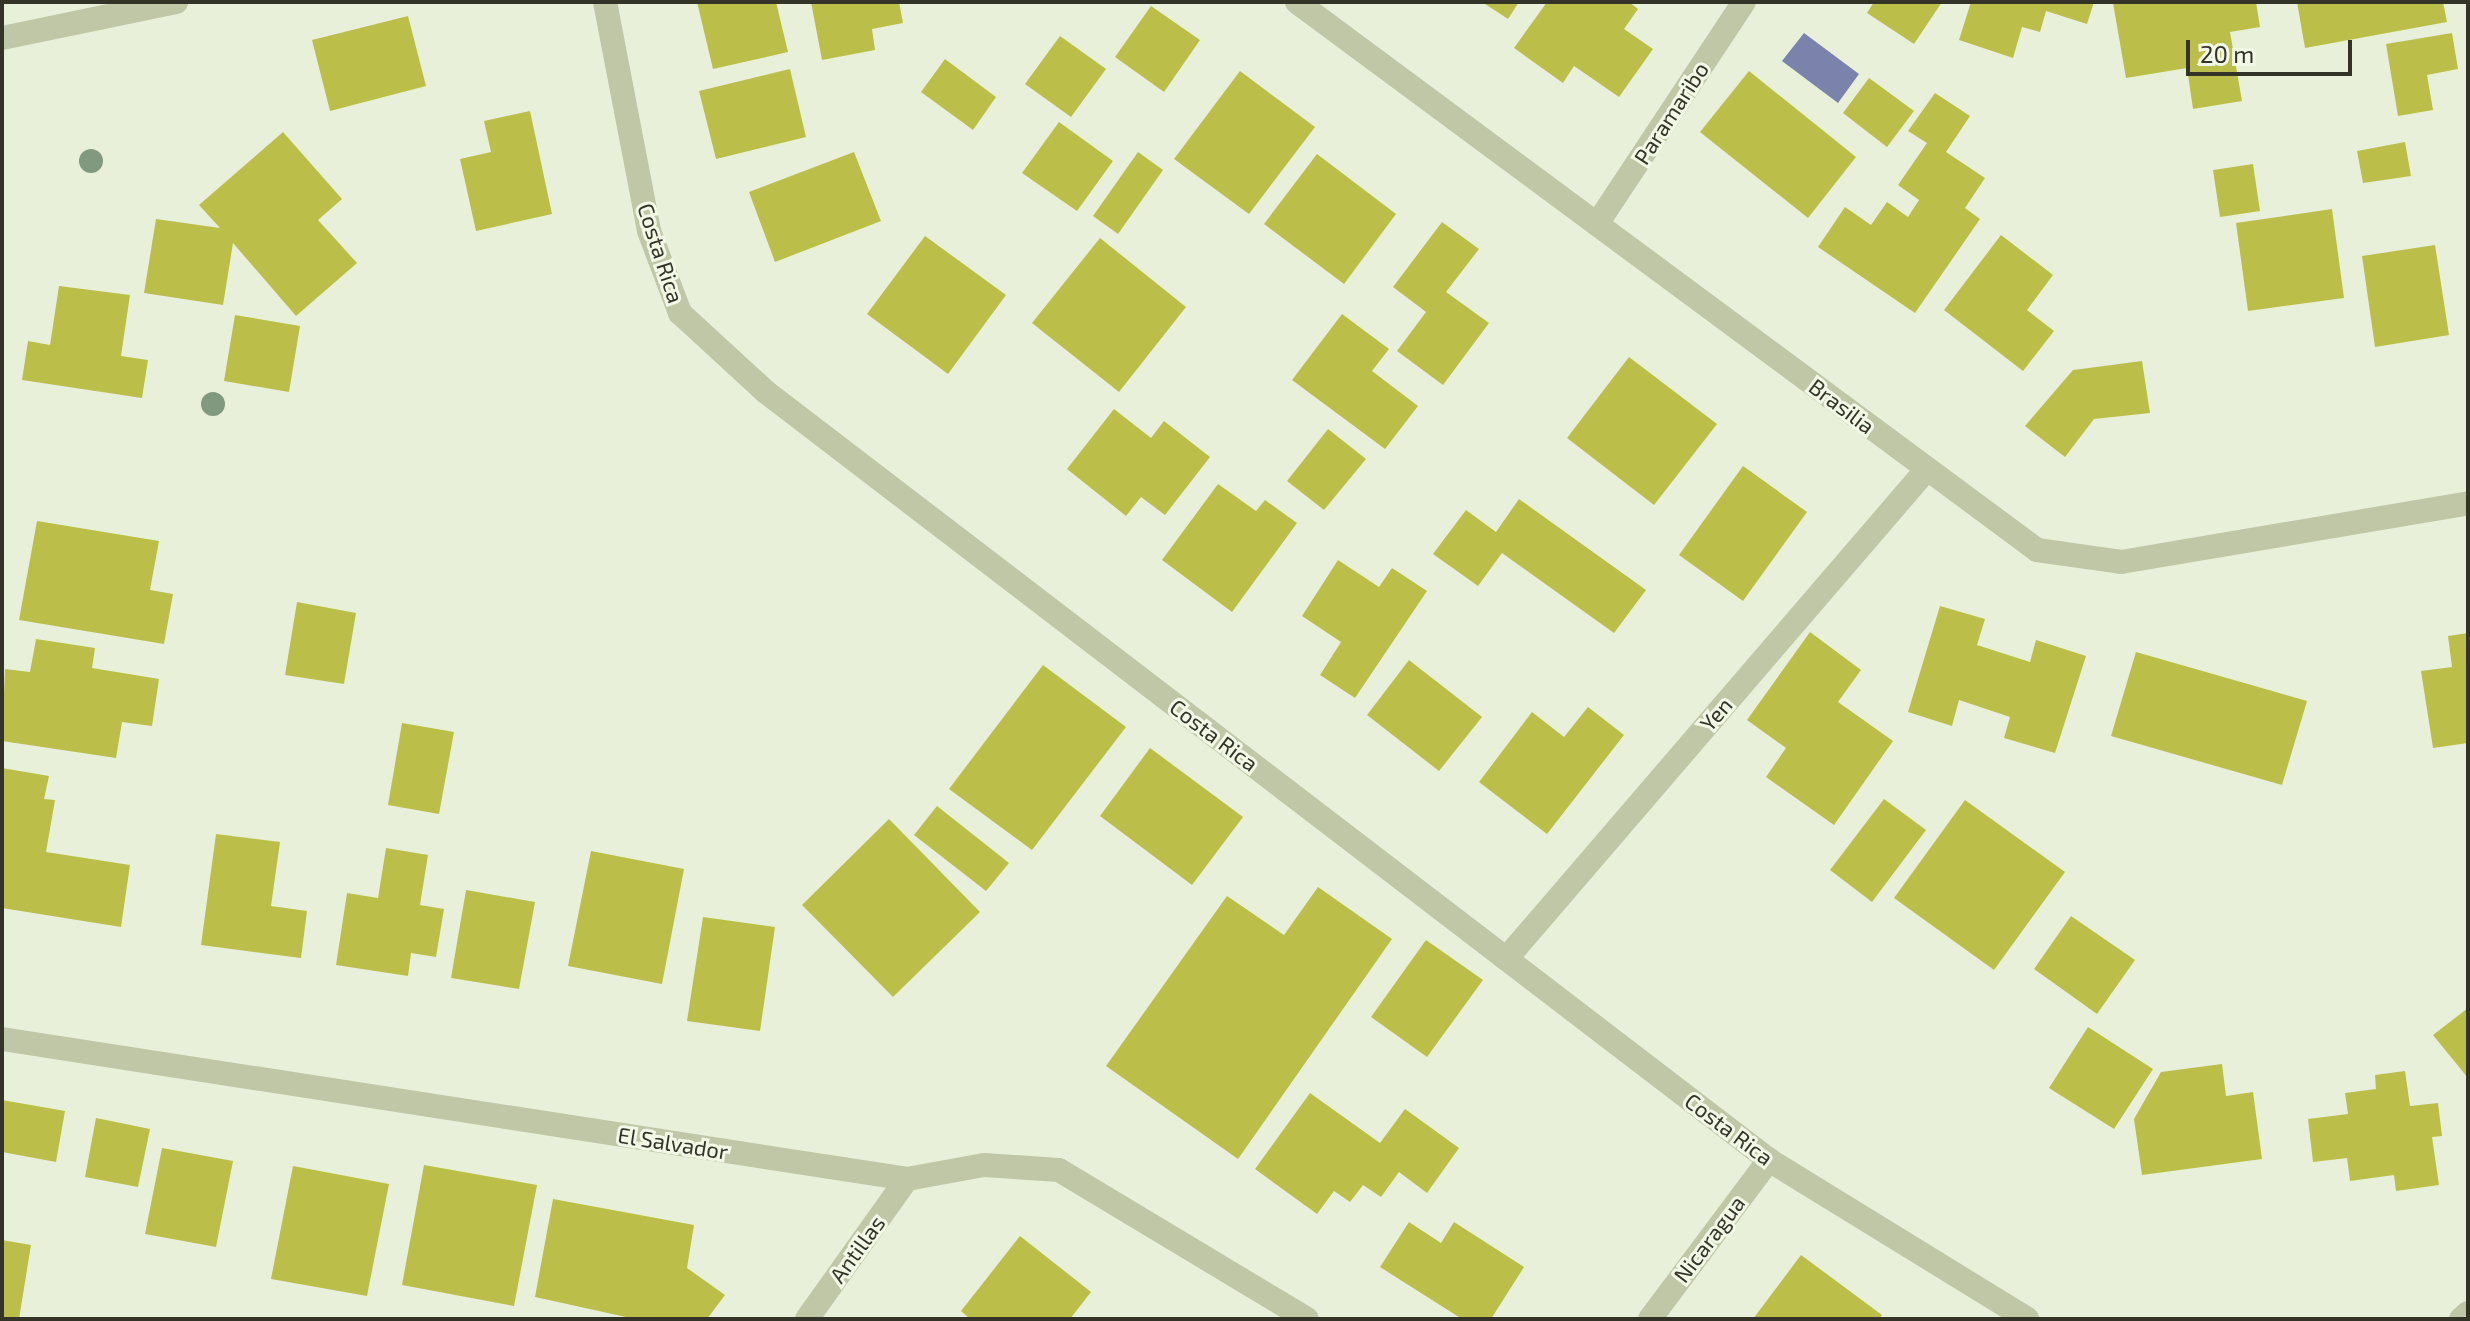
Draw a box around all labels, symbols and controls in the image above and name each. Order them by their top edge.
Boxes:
scale bar [2190,24,2356,74]
text: 20 m [2200,39,2254,68]
street label: Paramaribo [1628,57,1714,169]
street label: Costa Rica [632,200,690,306]
street label: Brasilia [1804,373,1880,439]
street label: Yen [1694,692,1738,736]
street label: Costa Rica [1165,693,1263,777]
street label: Costa Rica [1680,1087,1778,1171]
street label: El Salvador [616,1121,730,1165]
street label: Nicaragua [1668,1190,1750,1288]
street label: Antillas [824,1210,890,1288]

